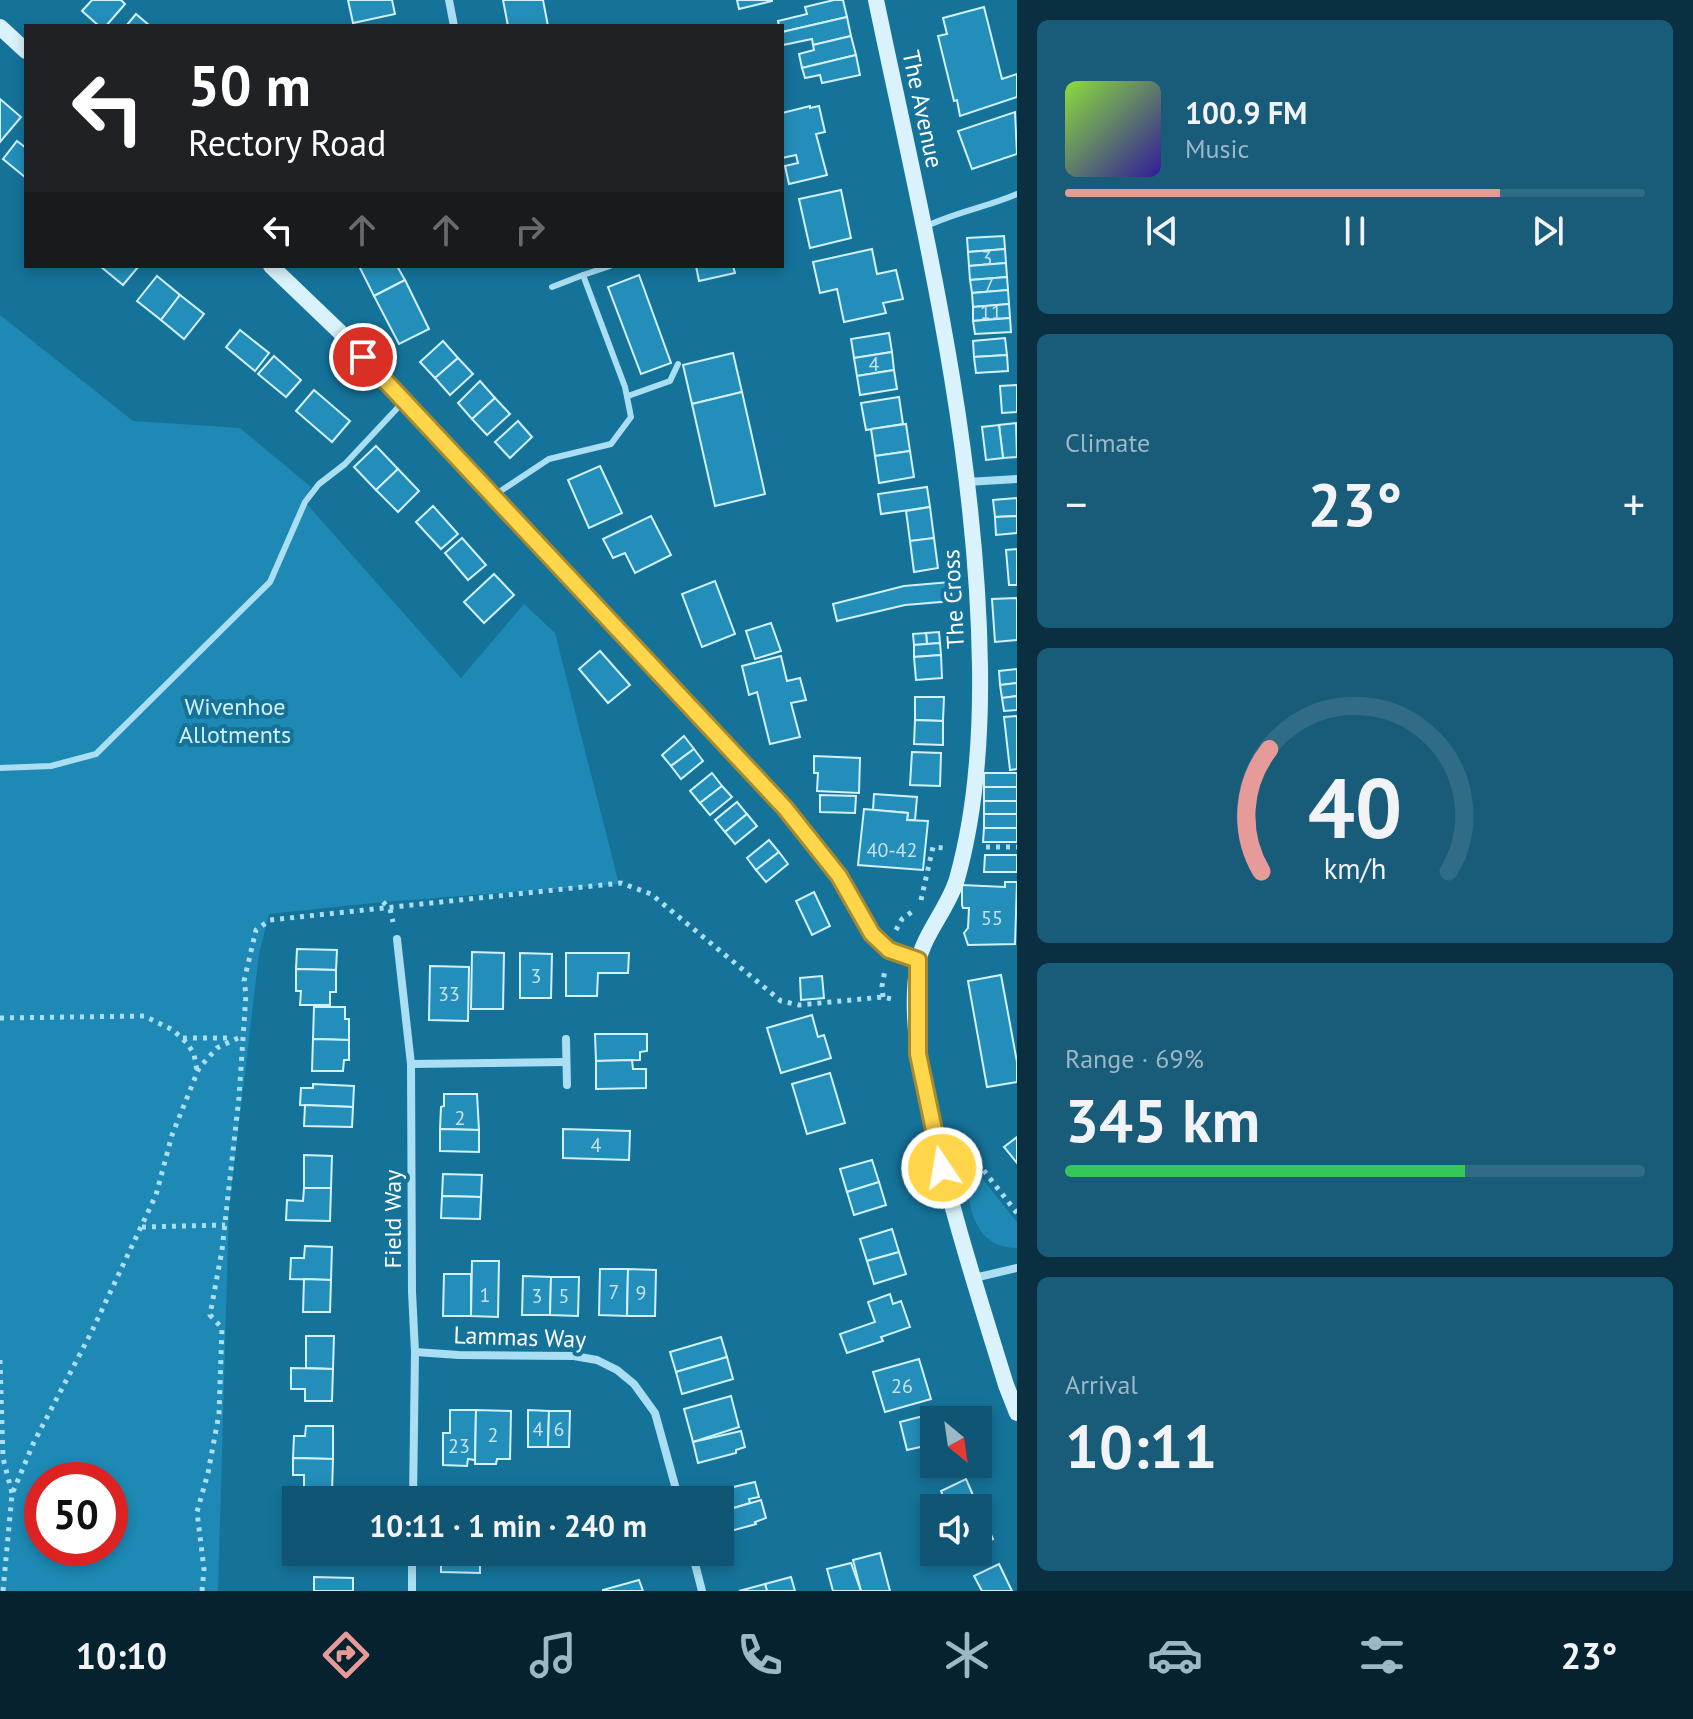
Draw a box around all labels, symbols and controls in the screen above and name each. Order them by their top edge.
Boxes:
street label: The Avenue [895,47,951,171]
text: 50 m [188,49,311,121]
icon: left [56,56,160,160]
text: 100.9 FM [1185,93,1307,132]
text: Rectory Road [188,119,386,166]
text: Music [1185,132,1249,165]
icon: left [256,208,300,252]
icon: ahead [340,208,384,252]
icon: ahead [424,208,468,252]
icon: right [508,208,552,252]
icon: previous [1140,209,1184,253]
icon: pause [1333,209,1377,253]
icon: next [1526,209,1570,253]
house number: 3 [982,245,992,271]
house number: 7 [984,272,994,298]
house number: 11 [980,299,1002,325]
pin [329,323,397,391]
icon: arrive [341,335,385,379]
house number: 4 [869,351,880,377]
text: Climate [1065,426,1150,459]
text: 23° [1308,465,1402,543]
text: − [1065,475,1087,532]
text: + [1623,475,1645,532]
street label: The Cross [935,548,971,650]
park label: Wivenhoe Allotments [179,691,291,750]
text: 40 [1308,752,1402,860]
house number: 40-42 [867,837,917,863]
text: km/h [1324,850,1386,887]
house number: 55 [981,905,1003,931]
house number: 3 [531,963,541,989]
house number: 33 [438,981,460,1007]
text: Range · 69% [1065,1042,1204,1075]
text: 345 km [1065,1081,1260,1159]
house number: 2 [455,1105,465,1131]
position arrow [900,1126,984,1210]
house number: 4 [591,1132,602,1158]
street label: Field Way [377,1170,408,1268]
house number: 7 [609,1279,619,1305]
house number: 9 [636,1280,646,1306]
house number: 1 [480,1282,490,1308]
house number: 3 [532,1283,542,1309]
house number: 5 [559,1283,569,1309]
street label: Lammas Way [453,1319,587,1355]
text: Arrival [1065,1368,1138,1401]
house number: 26 [891,1373,913,1399]
north arrow [920,1406,992,1478]
map controls [920,1406,992,1566]
text: 10:11 [1065,1407,1217,1485]
house number: 4 [533,1416,544,1442]
house number: 6 [554,1416,564,1442]
house number: 2 [488,1422,498,1448]
house number: 23 [448,1433,470,1459]
speed limit sign: 50 [24,1462,128,1566]
button: sound [920,1494,992,1566]
text: 10:11 · 1 min · 240 m [369,1506,647,1545]
icon: directions [318,1627,374,1683]
icon: music [525,1627,581,1683]
icon: phone [732,1627,788,1683]
icon: climate [939,1627,995,1683]
icon: car [1147,1627,1203,1683]
icon: filters [1354,1627,1410,1683]
text: 10:10 [76,1632,167,1679]
text: 23° [1561,1632,1617,1679]

